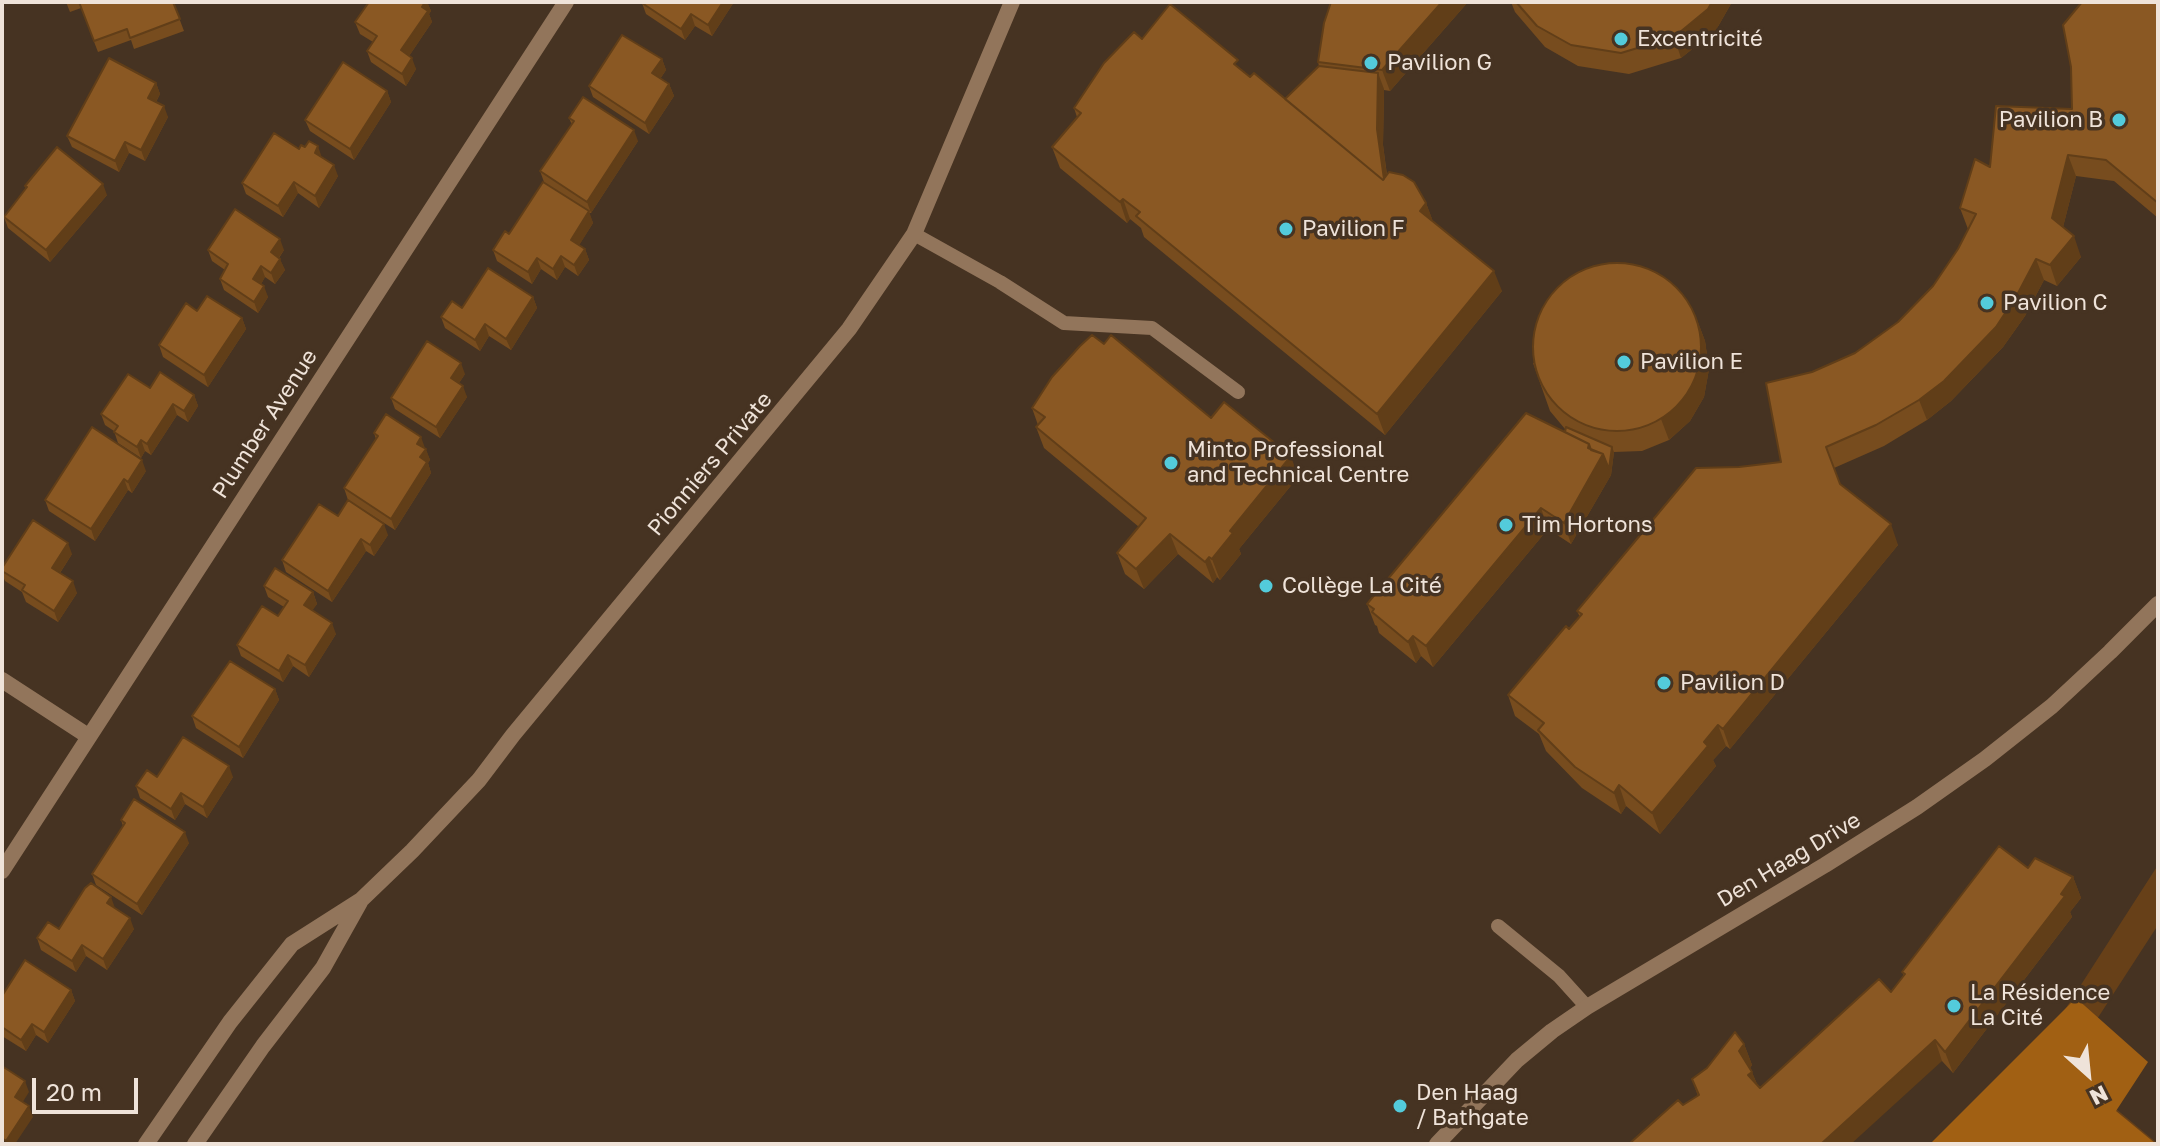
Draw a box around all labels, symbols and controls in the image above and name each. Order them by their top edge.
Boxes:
place label: Excentricité [1637,26,1763,52]
marker: Excentricité [1612,30,1630,48]
place label: Pavilion G [1387,50,1492,76]
marker: Pavilion G [1362,54,1380,72]
place label: Pavilion B [1999,107,2103,133]
marker: Pavilion B [2110,111,2128,129]
place label: Pavilion F [1302,216,1405,242]
marker: Pavilion F [1277,220,1295,238]
place label: Pavilion C [2003,290,2108,316]
marker: Pavilion C [1978,294,1996,312]
street label: Plumber Avenue [207,345,323,503]
place label: Pavilion E [1640,349,1743,375]
marker: Pavilion E [1615,353,1633,371]
street label: Pionniers Private [642,387,778,541]
place label: Minto Professional and Technical Centre [1187,437,1409,488]
marker: Minto Professional and Technical Centre [1162,454,1180,472]
place label: Tim Hortons [1522,512,1653,538]
marker: Tim Hortons [1497,516,1515,534]
place label: Collège La Cité [1282,573,1442,599]
marker: Collège La Cité [1257,577,1275,595]
place label: Pavilion D [1680,670,1785,696]
marker: Pavilion D [1655,674,1673,692]
street label: Den Haag Drive [1713,807,1865,913]
place label: La Résidence La Cité [1970,980,2110,1032]
marker: La Résidence La Cité [1945,997,1963,1015]
north arrow [2048,1034,2128,1114]
scale bar [36,1062,142,1112]
text: 20 m [46,1077,102,1106]
place label: Den Haag / Bathgate [1416,1080,1529,1132]
text: N [2086,1080,2113,1112]
marker: Den Haag / Bathgate [1391,1097,1409,1115]

